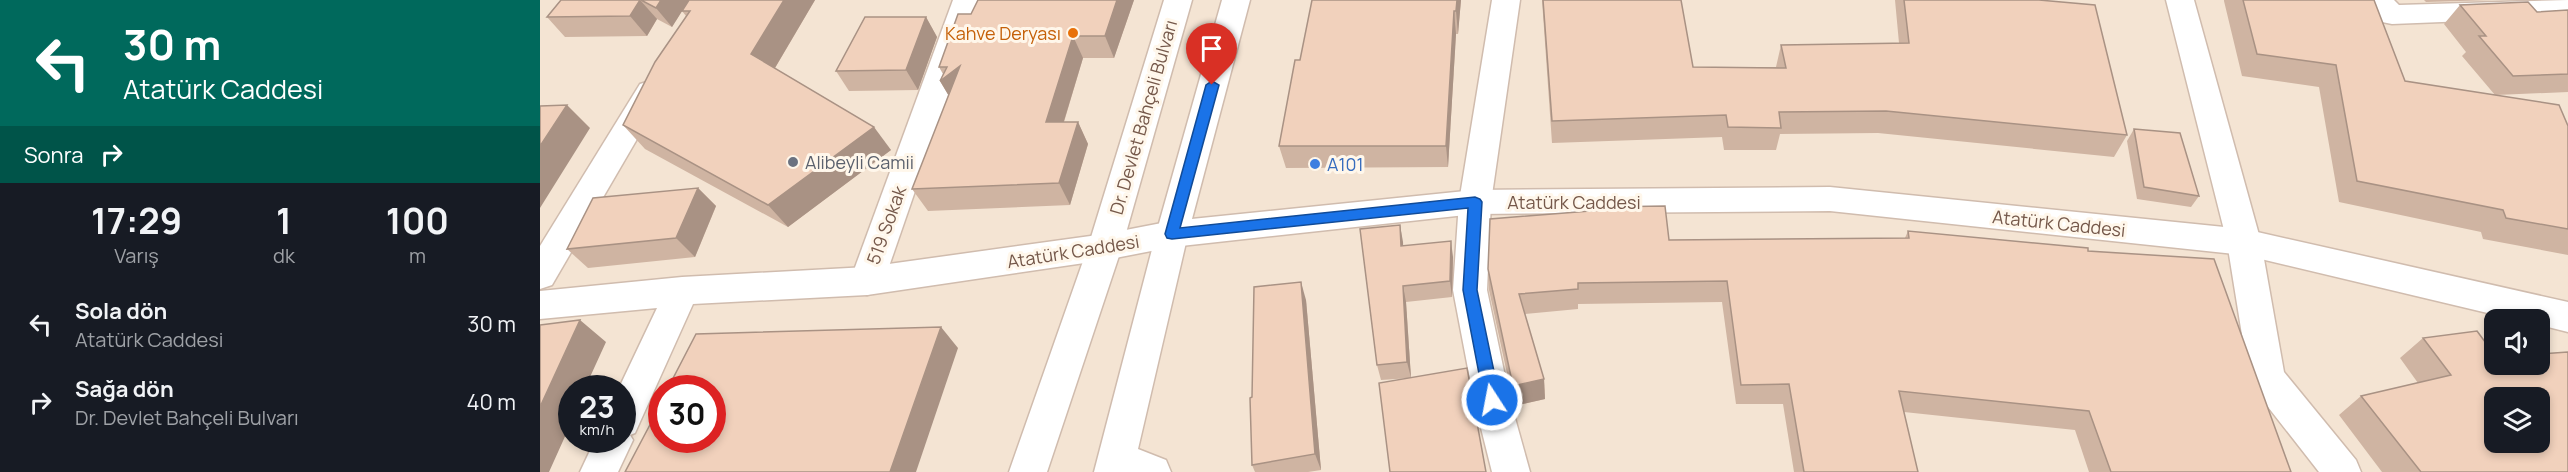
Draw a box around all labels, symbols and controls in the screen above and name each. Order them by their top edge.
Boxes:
text: 30 m [123,15,221,73]
street label: Dr. Devlet Bahçeli Bulvarı [1104,17,1182,217]
place label: Kahve Deryası [945,21,1061,45]
pin [1186,23,1237,85]
icon: left [24,24,102,102]
marker: Kahve Deryası [1066,26,1080,40]
icon: arrive [1195,32,1228,65]
text: Atatürk Caddesi [123,70,323,107]
icon: right [95,138,128,171]
text: Sonra [24,140,83,170]
place label: Alibeyli Camii [805,150,914,174]
place label: A101 [1327,152,1363,176]
marker: Alibeyli Camii [786,155,800,169]
marker: A101 [1308,157,1322,171]
street label: 519 Sokak [861,181,912,268]
street label: Atatürk Caddesi [1507,190,1641,214]
text: 17:29 [91,196,182,245]
text: 1 [276,196,292,245]
text: 100 [386,196,449,245]
street label: Atatürk Caddesi [1991,204,2127,242]
street label: Atatürk Caddesi [1005,229,1141,273]
text: Varış [114,242,159,269]
text: dk [273,242,295,269]
text: m [409,242,426,269]
text: Sola dön [75,296,167,326]
icon: left [24,308,57,341]
text: 30 m [467,309,516,339]
map controls [2484,309,2550,453]
button: sound [2484,309,2550,375]
text: Atatürk Caddesi [75,326,223,353]
position arrow [1460,368,1524,432]
text: Sağa dön [75,374,174,404]
speed limit sign: 30 [648,375,726,453]
icon: right [24,386,57,419]
text: 23 [579,386,615,427]
text: 40 m [467,387,516,417]
button: layers [2484,387,2550,453]
text: Dr. Devlet Bahçeli Bulvarı [75,404,299,431]
text: km/h [580,419,614,440]

